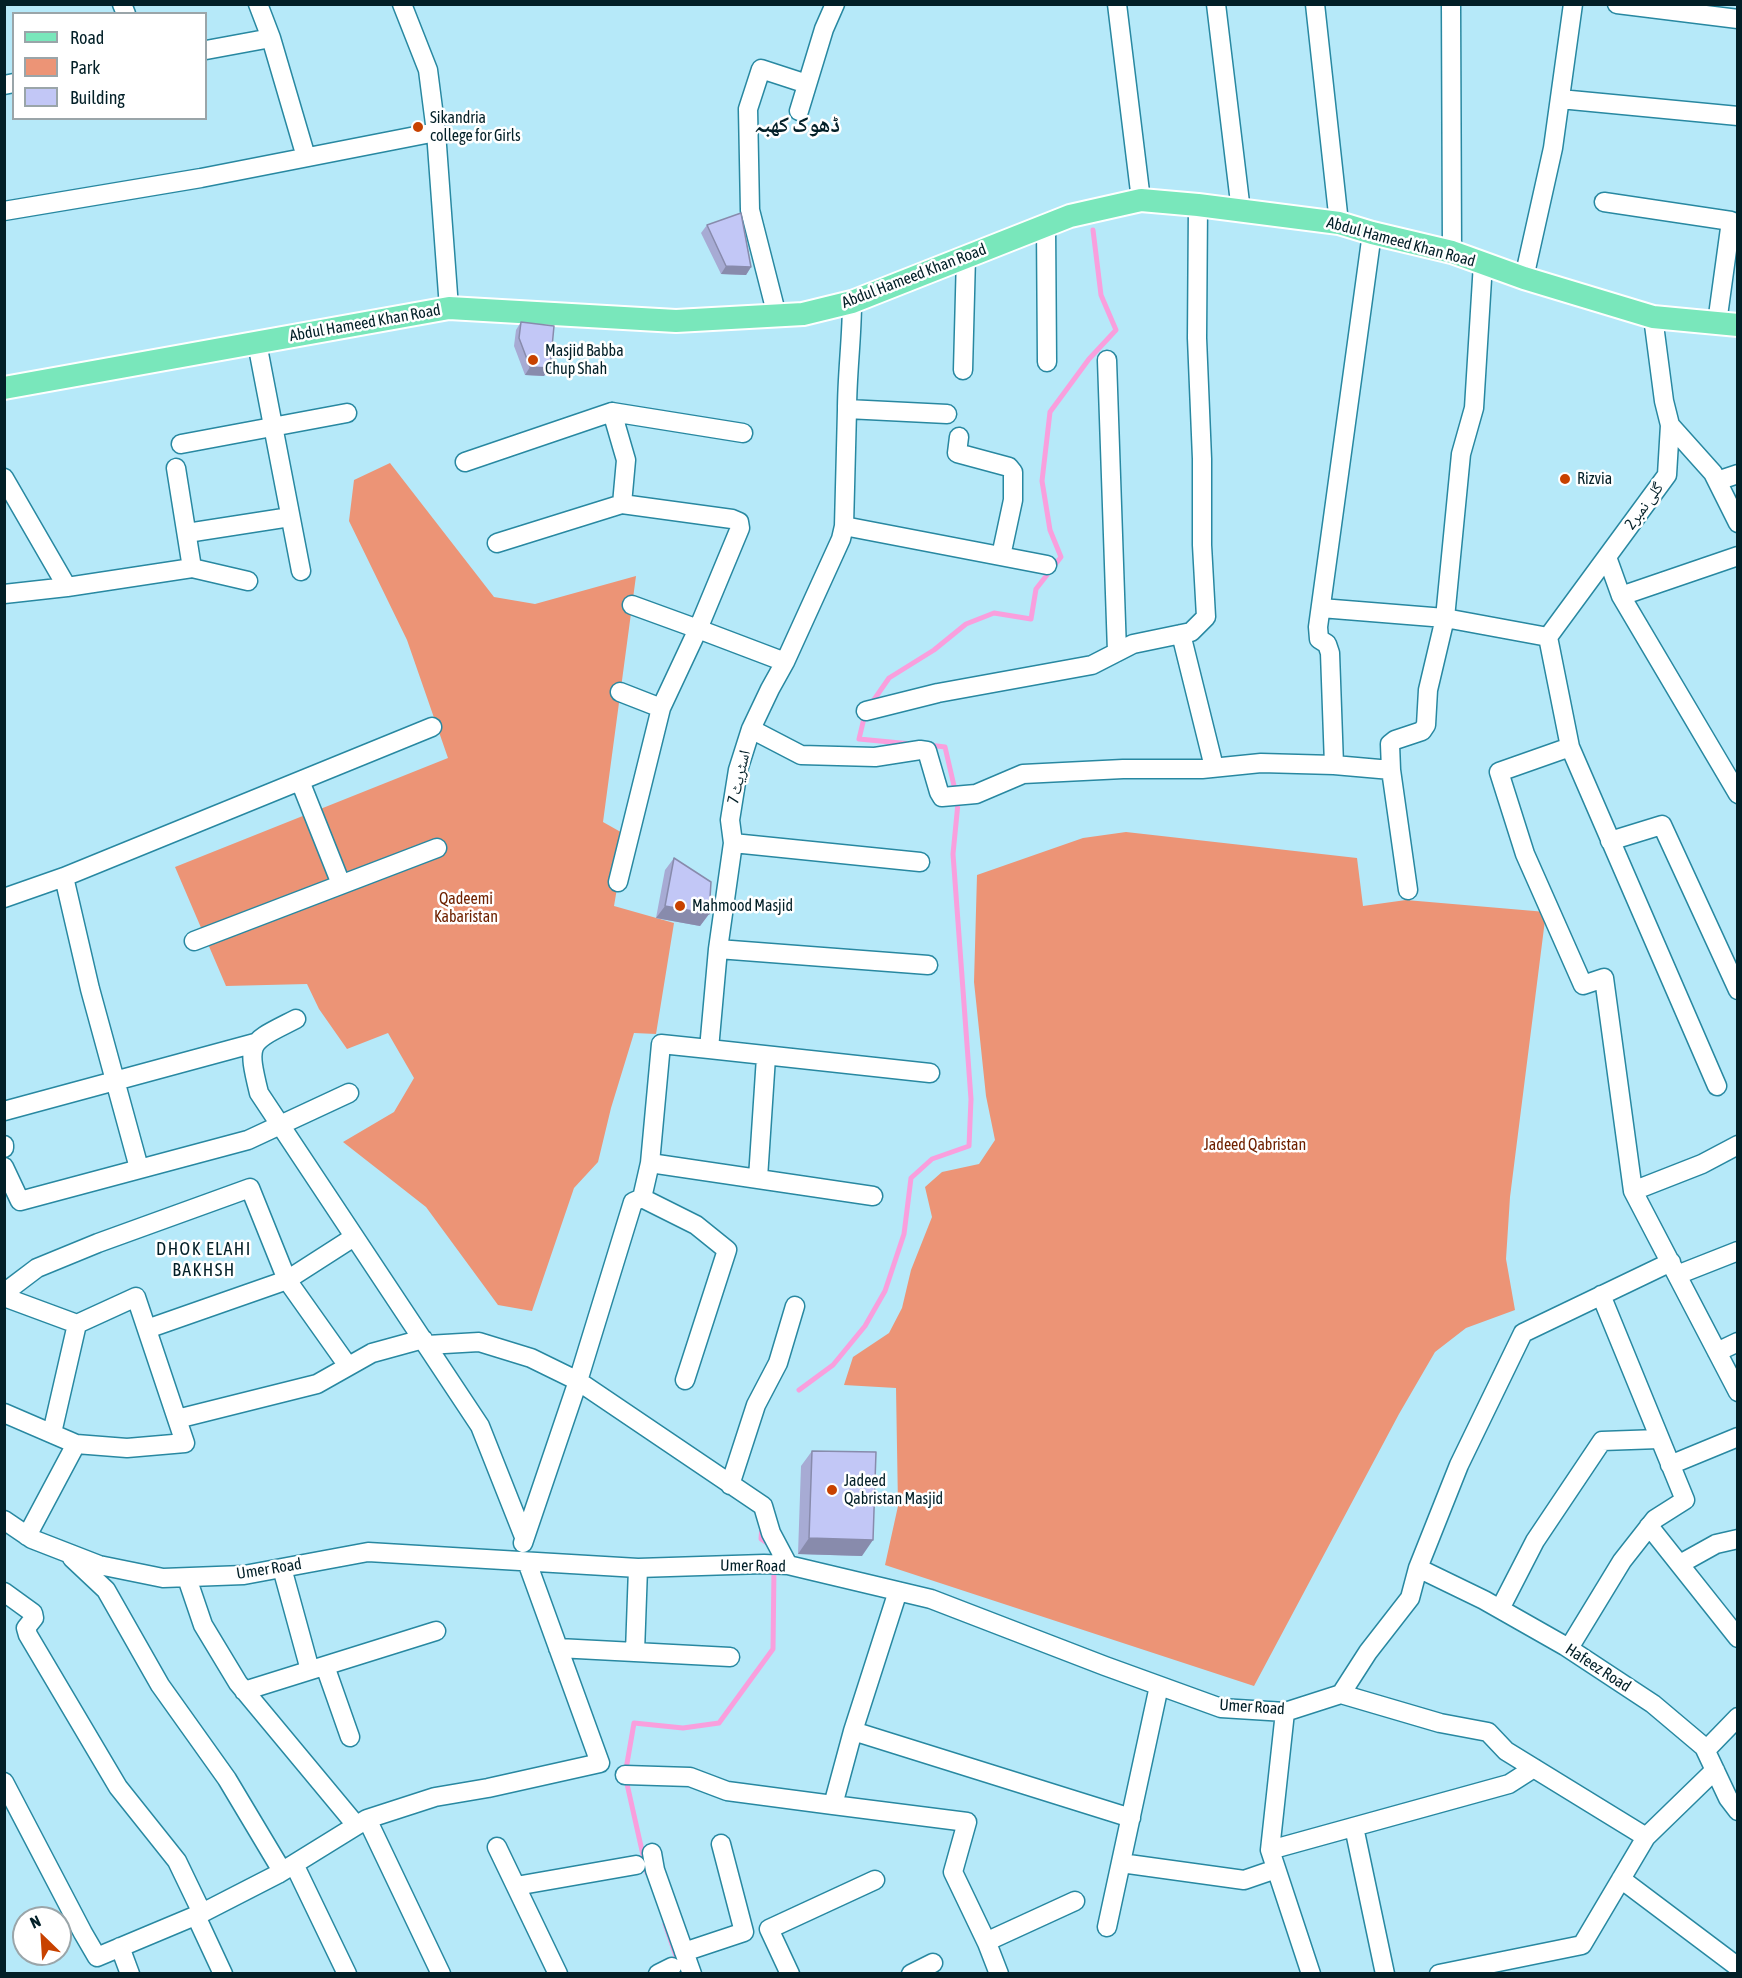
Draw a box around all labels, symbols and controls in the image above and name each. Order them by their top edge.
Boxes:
legend [12,12,207,120]
text: Road [70,27,104,48]
text: Park [70,57,100,78]
text: Building [70,87,125,108]
place label: Sikandria college for Girls [430,108,521,146]
district label: ڈھوک کھبہ [754,112,840,138]
marker: Sikandria college for Girls [411,120,425,134]
street label: Abdul Hameed Khan Road [1325,213,1477,271]
street label: Abdul Hameed Khan Road [839,240,989,312]
street label: Abdul Hameed Khan Road [288,300,442,346]
place label: Masjid Babba Chup Shah [545,341,624,379]
marker: Masjid Babba Chup Shah [526,353,540,367]
place label: Rizvia [1577,469,1612,489]
marker: Rizvia [1558,472,1572,486]
street label: گلی نمبر2 [1621,479,1667,533]
street label: اسٹریٹ 7 [723,748,755,806]
park label: Qadeemi Kabaristan [434,889,498,927]
place label: Mahmood Masjid [692,896,793,916]
marker: Mahmood Masjid [673,899,687,913]
park label: Jadeed Qabristan [1204,1135,1306,1155]
district label: DHOK ELAHI BAKHSH [156,1238,252,1280]
place label: Jadeed Qabristan Masjid [844,1471,943,1509]
marker: Jadeed Qabristan Masjid [825,1483,839,1497]
street label: Umer Road [235,1554,303,1584]
street label: Umer Road [720,1556,786,1576]
street label: Hafeez Road [1562,1640,1634,1696]
street label: Umer Road [1219,1695,1285,1719]
north arrow [12,1906,72,1966]
text: N [27,1911,43,1932]

